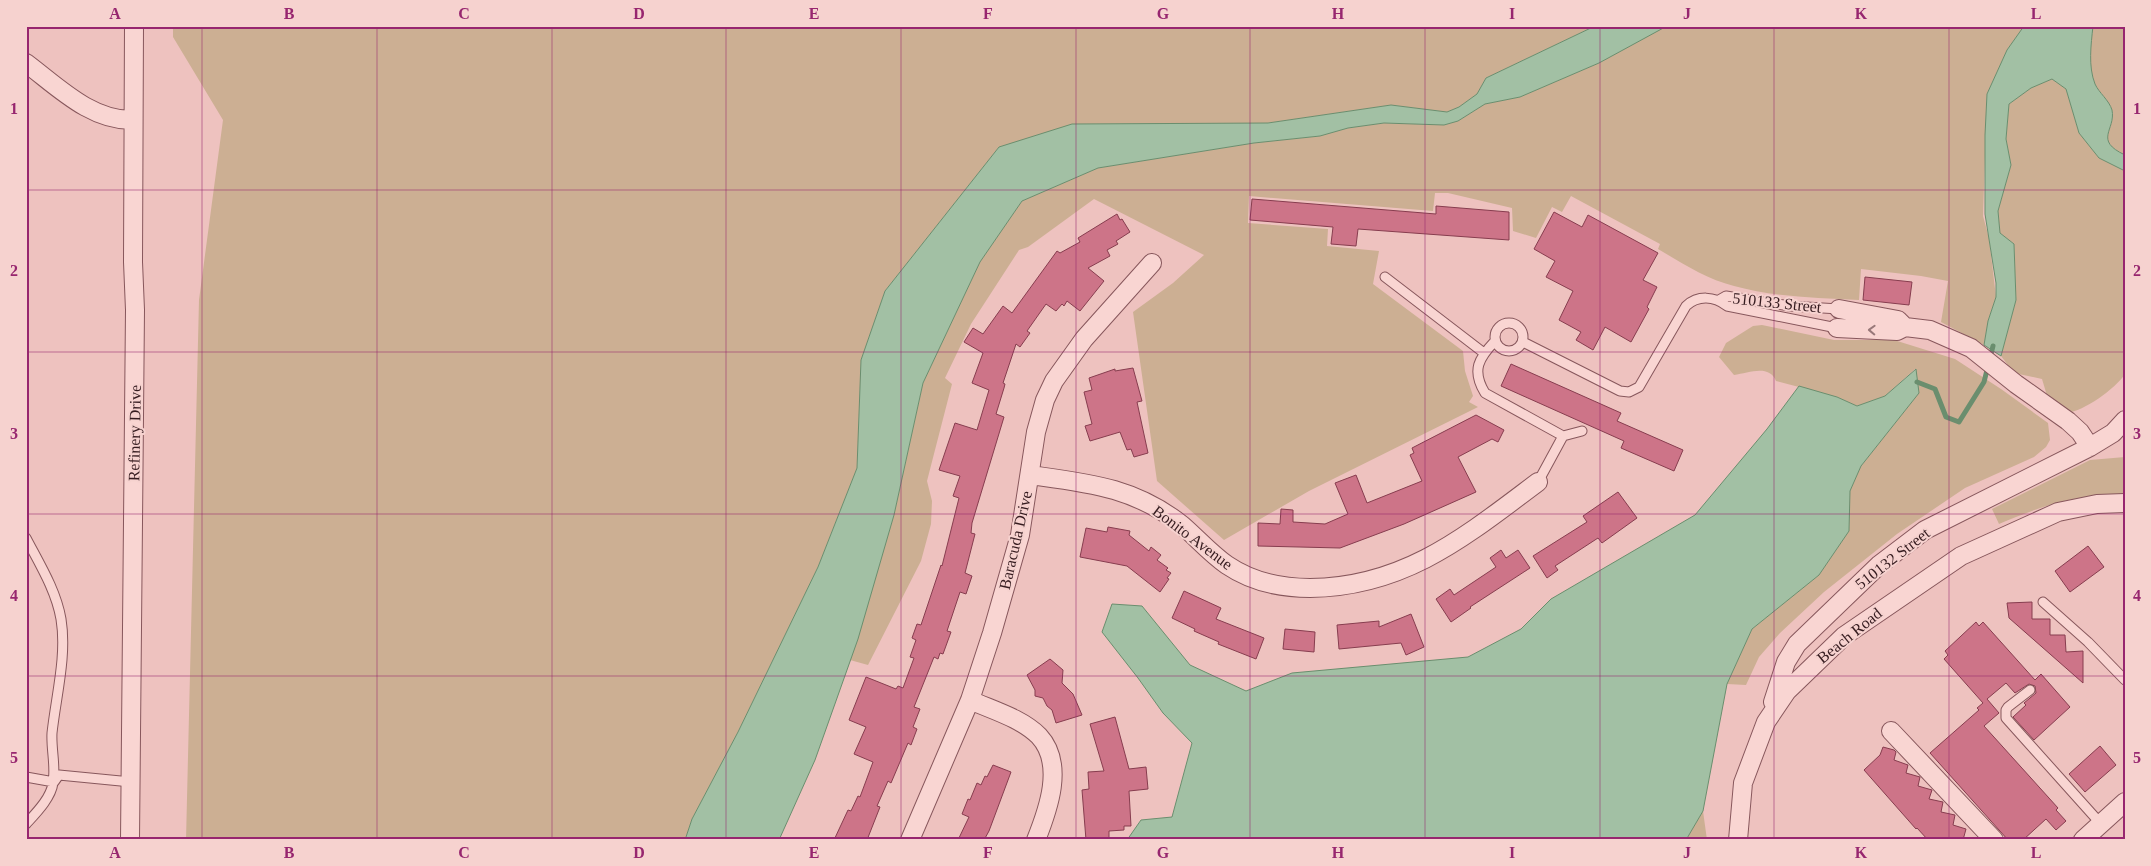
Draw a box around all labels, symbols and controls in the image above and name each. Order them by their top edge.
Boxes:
text: A [109,5,121,22]
text: B [284,5,295,22]
text: C [458,5,470,22]
text: D [633,5,645,22]
text: E [809,5,819,22]
text: F [983,5,993,22]
text: G [1157,5,1170,22]
text: H [1332,5,1345,22]
text: I [1509,5,1515,22]
text: J [1683,5,1691,22]
text: K [1855,5,1868,22]
text: L [2031,5,2041,22]
text: 1 [10,100,18,117]
text: 1 [2133,100,2141,117]
text: 2 [10,262,18,279]
text: 2 [2133,262,2141,279]
street label: 510133 Street [1732,289,1823,316]
one-way arrow [1867,325,1875,336]
street label: Refinery Drive [125,385,145,481]
text: 3 [10,425,18,442]
text: 3 [2133,425,2141,442]
street label: Baracuda Drive [996,489,1035,591]
street label: Bonito Avenue [1150,502,1236,573]
street label: 510132 Street [1852,524,1933,593]
text: 4 [10,587,18,604]
text: 4 [2133,587,2141,604]
street label: Beach Road [1814,604,1885,666]
text: 5 [10,749,18,766]
text: 5 [2133,749,2141,766]
text: A [109,844,121,861]
text: B [284,844,295,861]
text: C [458,844,470,861]
text: D [633,844,645,861]
text: E [809,844,819,861]
text: F [983,844,993,861]
text: G [1157,844,1170,861]
text: H [1332,844,1345,861]
text: I [1509,844,1515,861]
text: J [1683,844,1691,861]
text: K [1855,844,1868,861]
text: L [2031,844,2041,861]

